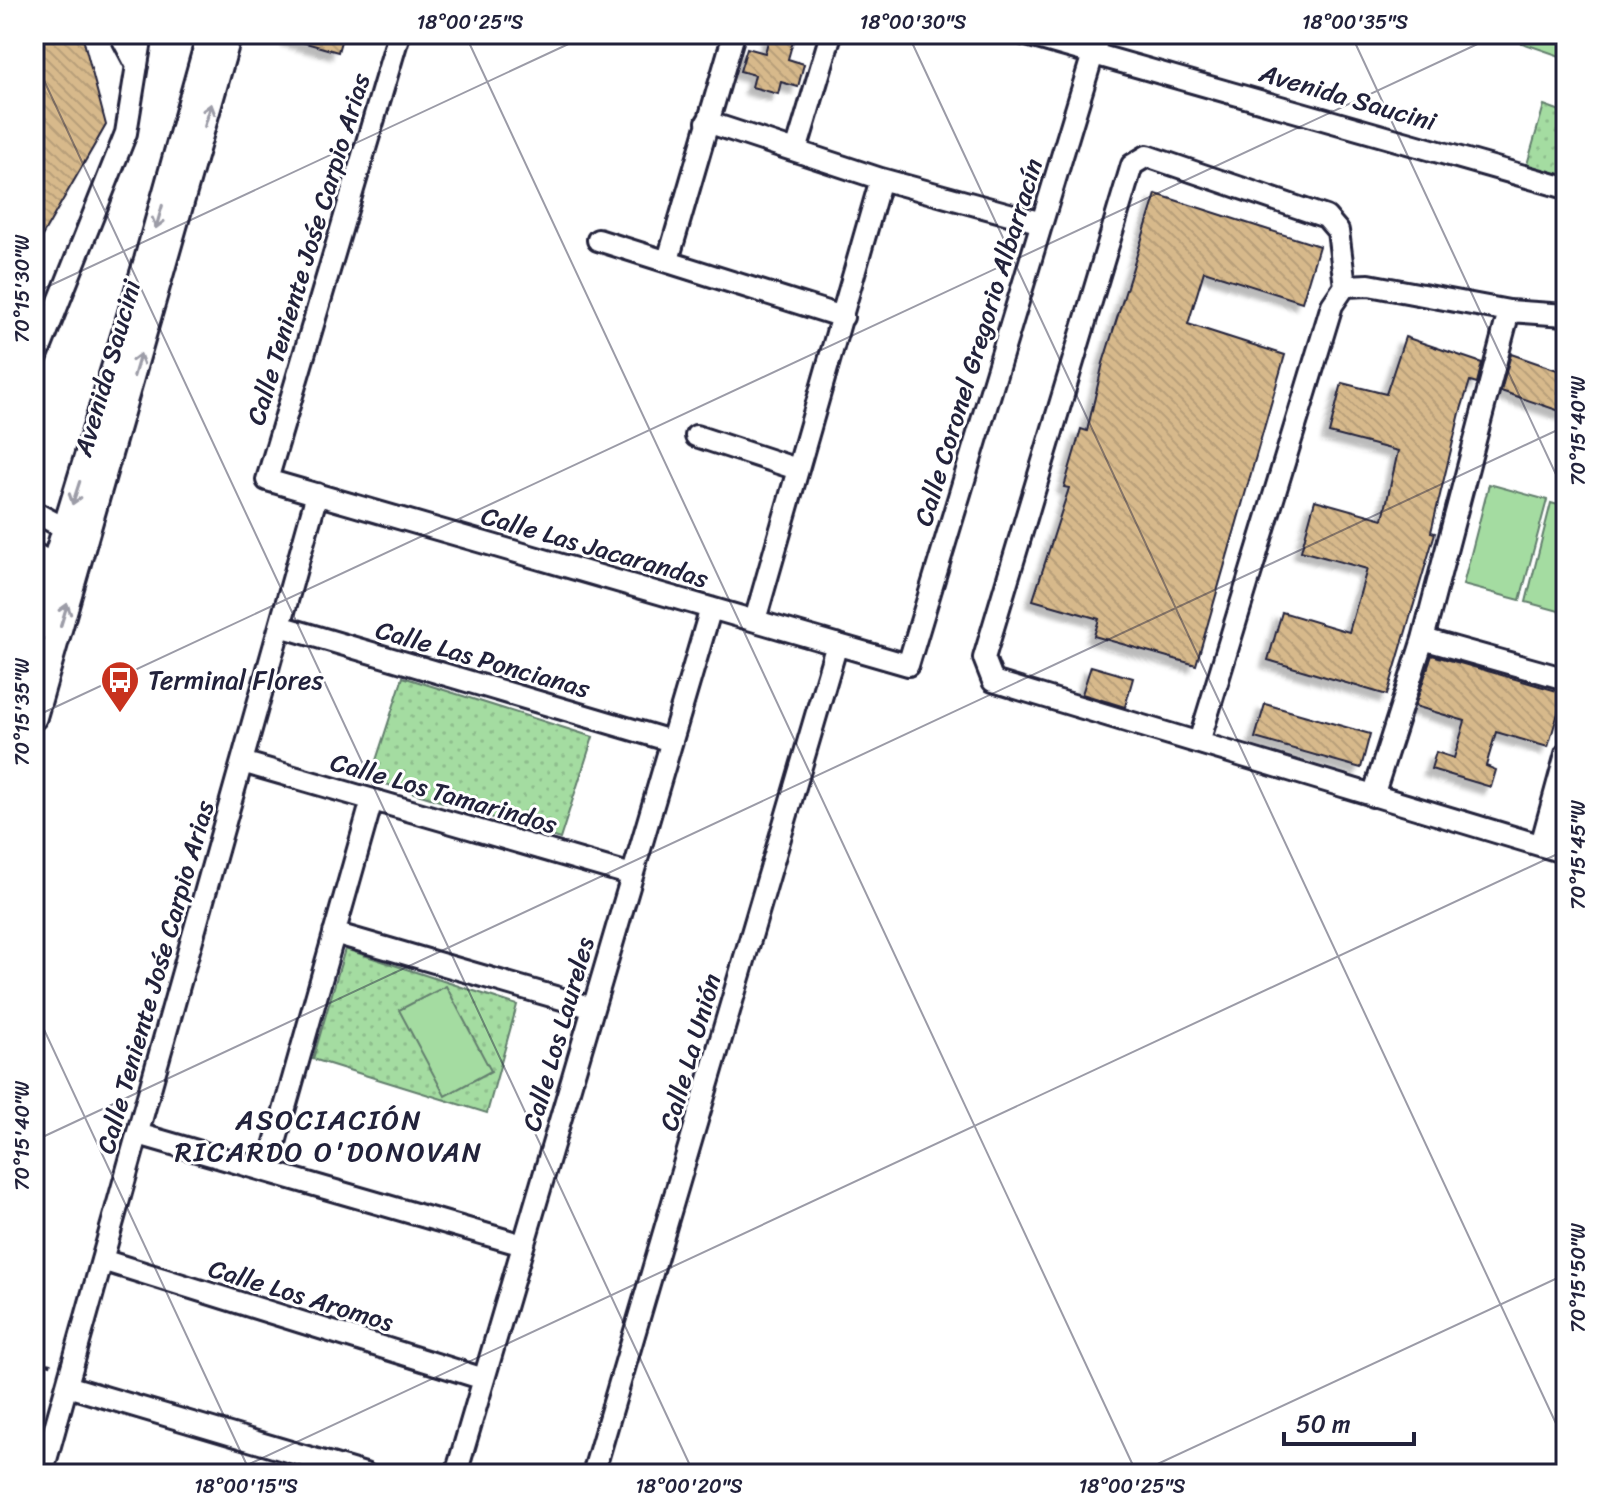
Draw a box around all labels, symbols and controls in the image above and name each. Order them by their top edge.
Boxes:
text: 18°00'25"S [417,5,524,40]
text: 18°00'30"S [860,5,967,40]
text: 18°00'35"S [1302,5,1408,40]
street label: Avenida Saucini [1253,50,1443,144]
street label: Calle Teniente Jośe Carpio Arias [233,66,384,431]
one-way arrow [201,103,216,129]
street label: Calle Coronel Gregorio Albarracín [900,152,1056,532]
one-way arrow [151,204,166,230]
text: 70°15'30"W [5,234,40,343]
street label: Avenida Saucini [60,273,154,463]
one-way arrow [130,353,145,379]
text: 70°15'40"W [1561,376,1596,486]
one-way arrow [68,480,83,505]
street label: Calle Las Jacarandas [476,493,714,601]
one-way arrow [57,603,72,629]
street label: Calle Las Poncianas [370,606,597,712]
place label: Terminal Flores [148,657,324,703]
text: 70°15'35"W [5,658,40,766]
bus stop icon: Terminal Flores [99,659,141,714]
street label: Calle Los Tamarindos [325,739,563,847]
street label: Calle Teniente Jośe Carpio Arias [82,794,228,1159]
text: 70°15'45"W [1561,800,1596,910]
street label: Calle Los Laureles [508,931,608,1137]
street label: Calle La Unión [646,968,734,1136]
text: 70°15'40"W [5,1081,40,1191]
district label: ASOCIACIÓN RICARDO O'DONOVAN [175,1095,483,1176]
text: 70°15'50"W [1561,1223,1596,1333]
street label: Calle Los Aromos [203,1245,400,1345]
scale bar [1284,1396,1414,1446]
text: 50 m [1296,1403,1351,1445]
text: 18°00'15"S [194,1469,298,1504]
text: 18°00'20"S [636,1469,743,1504]
text: 18°00'25"S [1079,1469,1186,1504]

